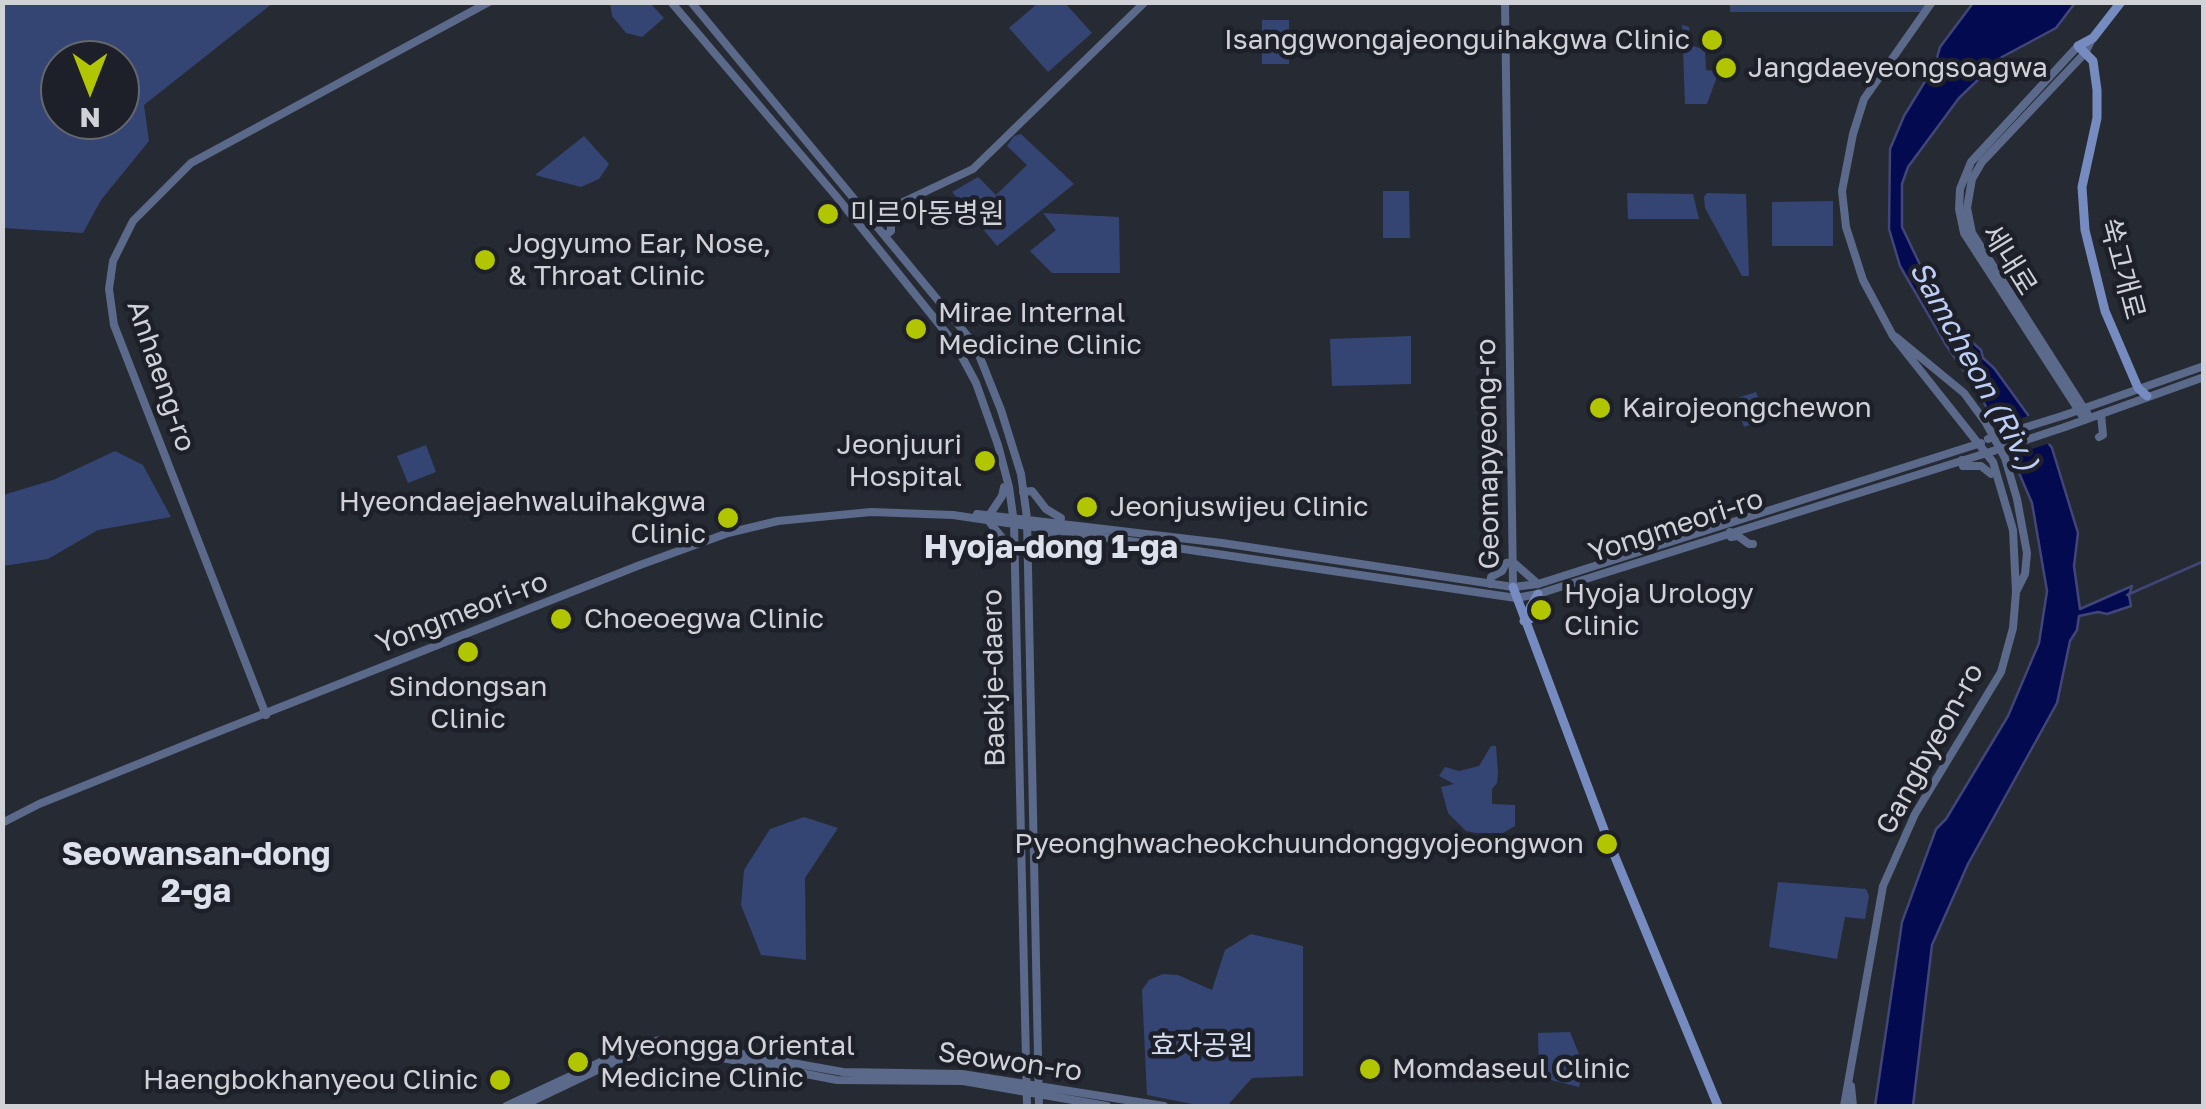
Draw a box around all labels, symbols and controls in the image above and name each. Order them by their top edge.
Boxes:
place label: Isanggwongajeonguihakgwa Clinic [1224,23,1690,57]
marker: Isanggwongajeonguihakgwa Clinic [1699,27,1725,53]
north arrow [40,40,140,140]
place label: Jangdaeyeongsoagwa [1748,51,2048,85]
marker: Jangdaeyeongsoagwa [1713,55,1739,81]
text: N [79,102,101,135]
place label: 미르아동병원 [850,197,1005,231]
marker: 미르아동병원 [815,201,841,227]
street label: 쑥고개로 [2092,215,2152,323]
street label: 세내로 [1974,218,2044,302]
place label: Jogyumo Ear, Nose, & Throat Clinic [508,227,771,293]
marker: Jogyumo Ear, Nose, & Throat Clinic [472,247,498,273]
water label: Samcheon (Riv.) [1902,255,2046,477]
street label: Anhaeng-ro [119,296,203,456]
place label: Mirae Internal Medicine Clinic [938,296,1142,362]
marker: Mirae Internal Medicine Clinic [903,316,929,342]
street label: Geomapyeong-ro [1469,338,1507,570]
place label: Kairojeongchewon [1622,391,1872,425]
marker: Kairojeongchewon [1587,395,1613,421]
place label: Jeonjuuri Hospital [836,428,962,494]
marker: Jeonjuuri Hospital [972,448,998,474]
street label: Yongmeori-ro [1585,482,1767,570]
place label: Hyeondaejaehwaluihakgwa Clinic [339,485,706,551]
place label: Jeonjuswijeu Clinic [1110,490,1368,524]
marker: Jeonjuswijeu Clinic [1074,494,1100,520]
marker: Hyeondaejaehwaluihakgwa Clinic [715,505,741,531]
district label: Hyoja-dong 1-ga [924,529,1178,567]
street label: Yongmeori-ro [371,565,553,661]
place label: Hyoja Urology Clinic [1564,577,1754,643]
street label: Baekje-daero [976,589,1012,767]
marker: Hyoja Urology Clinic [1528,597,1554,623]
place label: Choeoegwa Clinic [584,602,824,636]
marker: Choeoegwa Clinic [548,606,574,632]
marker: Sindongsan Clinic [455,639,481,665]
street label: Gangbyeon-ro [1869,658,1991,840]
place label: Sindongsan Clinic [389,670,547,736]
place label: Pyeonghwacheokchuundonggyojeongwon [1014,827,1584,861]
marker: Pyeonghwacheokchuundonggyojeongwon [1594,831,1620,857]
district label: Seowansan-dong 2-ga [62,836,330,911]
place label: Myeongga Oriental Medicine Clinic [600,1029,855,1095]
park label: 효자공원 [1150,1029,1254,1063]
street label: Seowon-ro [936,1035,1084,1089]
marker: Myeongga Oriental Medicine Clinic [565,1049,591,1075]
place label: Momdaseul Clinic [1392,1052,1630,1086]
marker: Momdaseul Clinic [1357,1056,1383,1082]
place label: Haengbokhanyeou Clinic [143,1063,478,1097]
marker: Haengbokhanyeou Clinic [487,1067,513,1093]

